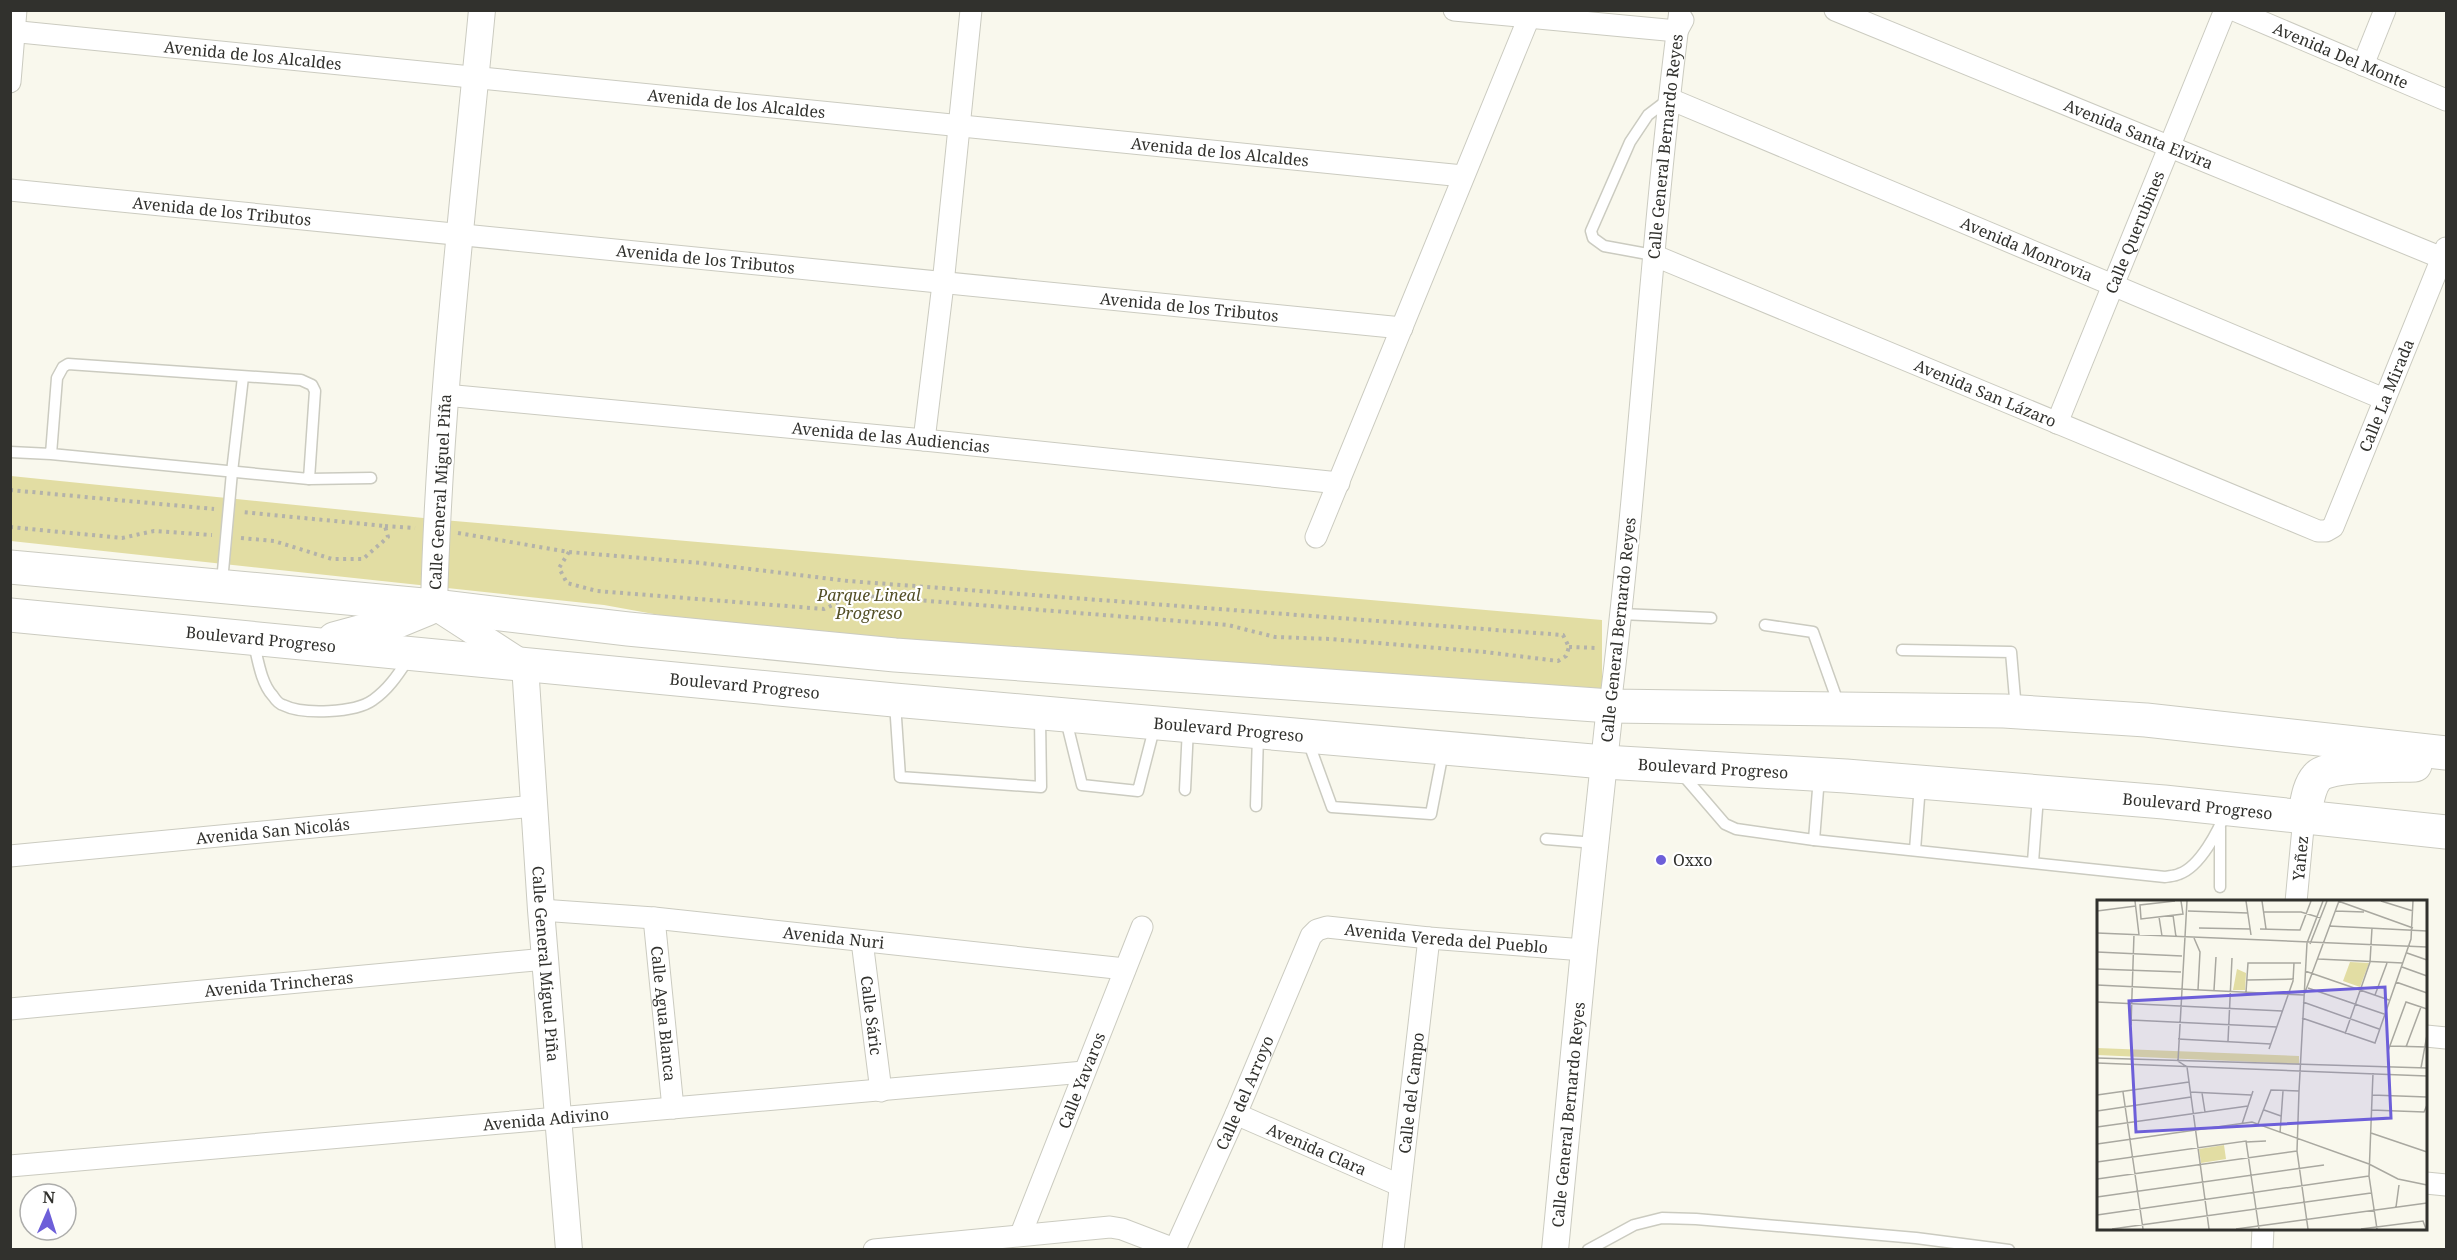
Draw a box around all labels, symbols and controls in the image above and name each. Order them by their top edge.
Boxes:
street label: Avenida Del Monte [2270,17,2412,94]
street label: Calle General Bernardo Reyes [1642,33,1688,260]
street label: Avenida de los Alcaldes [163,35,343,75]
street label: Avenida de los Alcaldes [646,84,826,123]
street label: Avenida Santa Elvira [2061,94,2216,174]
street label: Avenida de los Alcaldes [1130,132,1310,172]
street label: Calle Querubines [2100,167,2169,297]
street label: Avenida de los Tributos [132,191,312,231]
street label: Avenida Monrovia [1957,211,2096,286]
street label: Avenida de los Tributos [615,239,796,279]
street label: Avenida de los Tributos [1099,287,1280,327]
street label: Calle La Mirada [2354,336,2419,455]
street label: Avenida San Lázaro [1911,354,2060,432]
street label: Calle General Miguel Piña [424,393,456,591]
street label: Avenida de las Audiencias [791,417,991,458]
street label: Calle General Bernardo Reyes [1595,516,1641,744]
park label: Parque Lineal Progreso [816,584,921,624]
street label: Boulevard Progreso [185,621,337,657]
street label: Boulevard Progreso [668,667,821,704]
street label: Boulevard Progreso [1153,712,1305,747]
street label: Boulevard Progreso [1637,753,1789,784]
street label: Boulevard Progreso [2122,788,2274,824]
street label: Avenida San Nicolás [195,813,351,849]
street label: Yañez [2287,835,2313,883]
place label: Oxxo [1673,849,1713,871]
marker: Oxxo [1654,853,1668,867]
street label: Calle General Miguel Piña [527,865,564,1063]
inset map [2097,900,2427,1230]
street label: Avenida Vereda del Pueblo [1343,918,1549,958]
street label: Avenida Nuri [782,921,885,954]
street label: Calle Agua Blanca [646,945,681,1082]
street label: Avenida Trincheras [203,966,354,1002]
street label: Calle Sáric [855,974,887,1056]
street label: Calle General Bernardo Reyes [1546,1001,1590,1228]
street label: Calle Yavaros [1053,1029,1110,1132]
street label: Calle del Campo [1393,1031,1429,1155]
street label: Calle del Arroyo [1210,1032,1279,1154]
street label: Avenida Adivino [482,1103,610,1136]
street label: Avenida Clara [1263,1118,1370,1181]
north arrow [18,1182,78,1242]
text: N [42,1186,56,1208]

